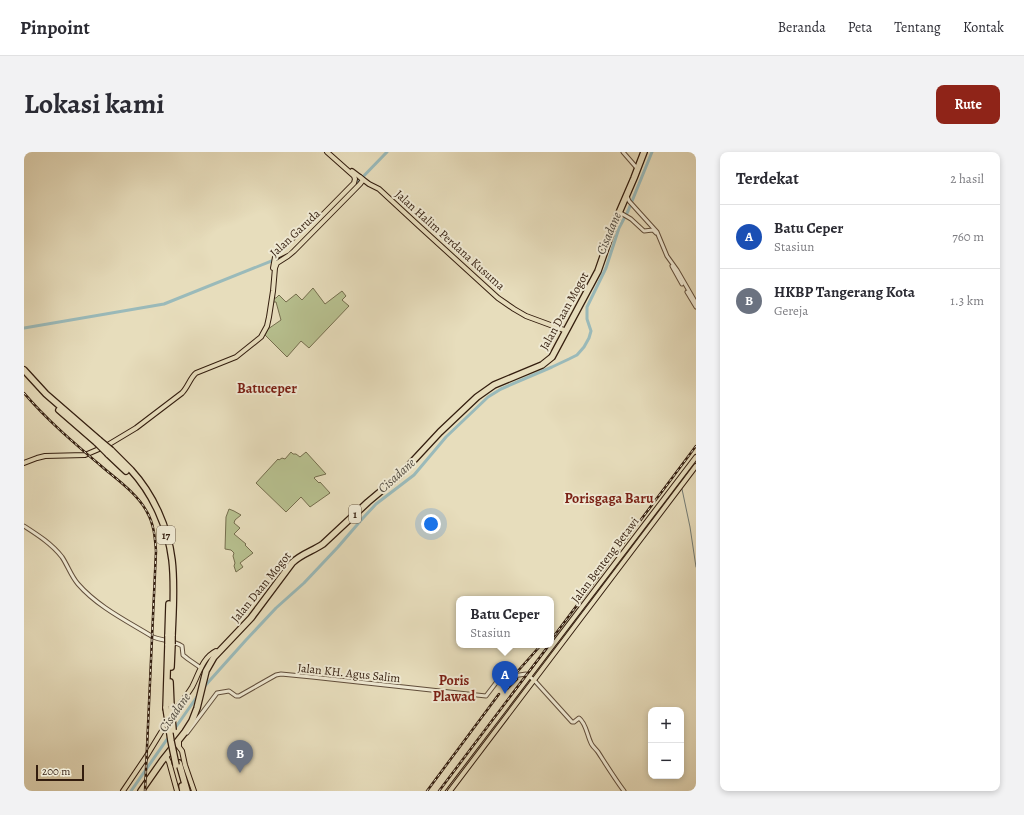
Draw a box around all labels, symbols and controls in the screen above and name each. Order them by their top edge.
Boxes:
text: Pinpoint [20,15,90,41]
text: Beranda [778,18,826,37]
text: Peta [848,18,872,37]
text: Tentang [894,18,941,37]
text: Kontak [963,18,1004,37]
text: Lokasi kami [24,85,165,123]
button: Rute [936,85,1000,124]
text: Terdekat [736,167,799,190]
text: 2 hasil [950,170,984,187]
street label: Jalan Halim Perdana Kusuma [392,186,509,294]
street label: Jalan Garuda [266,205,324,260]
water label: Cisadane [592,209,625,257]
text: Batu Ceper [774,218,844,238]
text: A [745,228,753,245]
text: 760 m [952,228,984,245]
text: Stasiun [774,238,814,255]
street label: Jalan Daan Mogot [536,269,592,353]
text: HKBP Tangerang Kota [774,282,915,302]
text: B [745,292,753,309]
text: 1.3 km [950,292,984,309]
text: Gereja [774,302,808,319]
district label: Batuceper [237,379,297,398]
water label: Cisadane [374,454,419,497]
district label: Porisgaga Baru [564,489,654,508]
road number: 1 [349,505,361,523]
your location [421,514,441,534]
street label: Jalan Benteng Betawi [567,514,643,606]
road number: 17 [157,526,175,544]
street label: Jalan Daan Mogot [227,548,295,626]
popup [456,596,554,648]
text: Batu Ceper [470,604,540,624]
text: Stasiun [470,624,511,641]
street label: Jalan KH. Agus Salim [297,660,401,686]
pin: A [492,661,518,694]
district label: Poris Plawad [433,671,476,706]
water label: Cisadane [155,689,194,735]
map controls [648,707,684,779]
button: + [648,707,684,743]
pin: B [227,740,253,773]
button: − [648,743,684,779]
scale bar [36,763,84,782]
text: 200 m [42,764,70,779]

